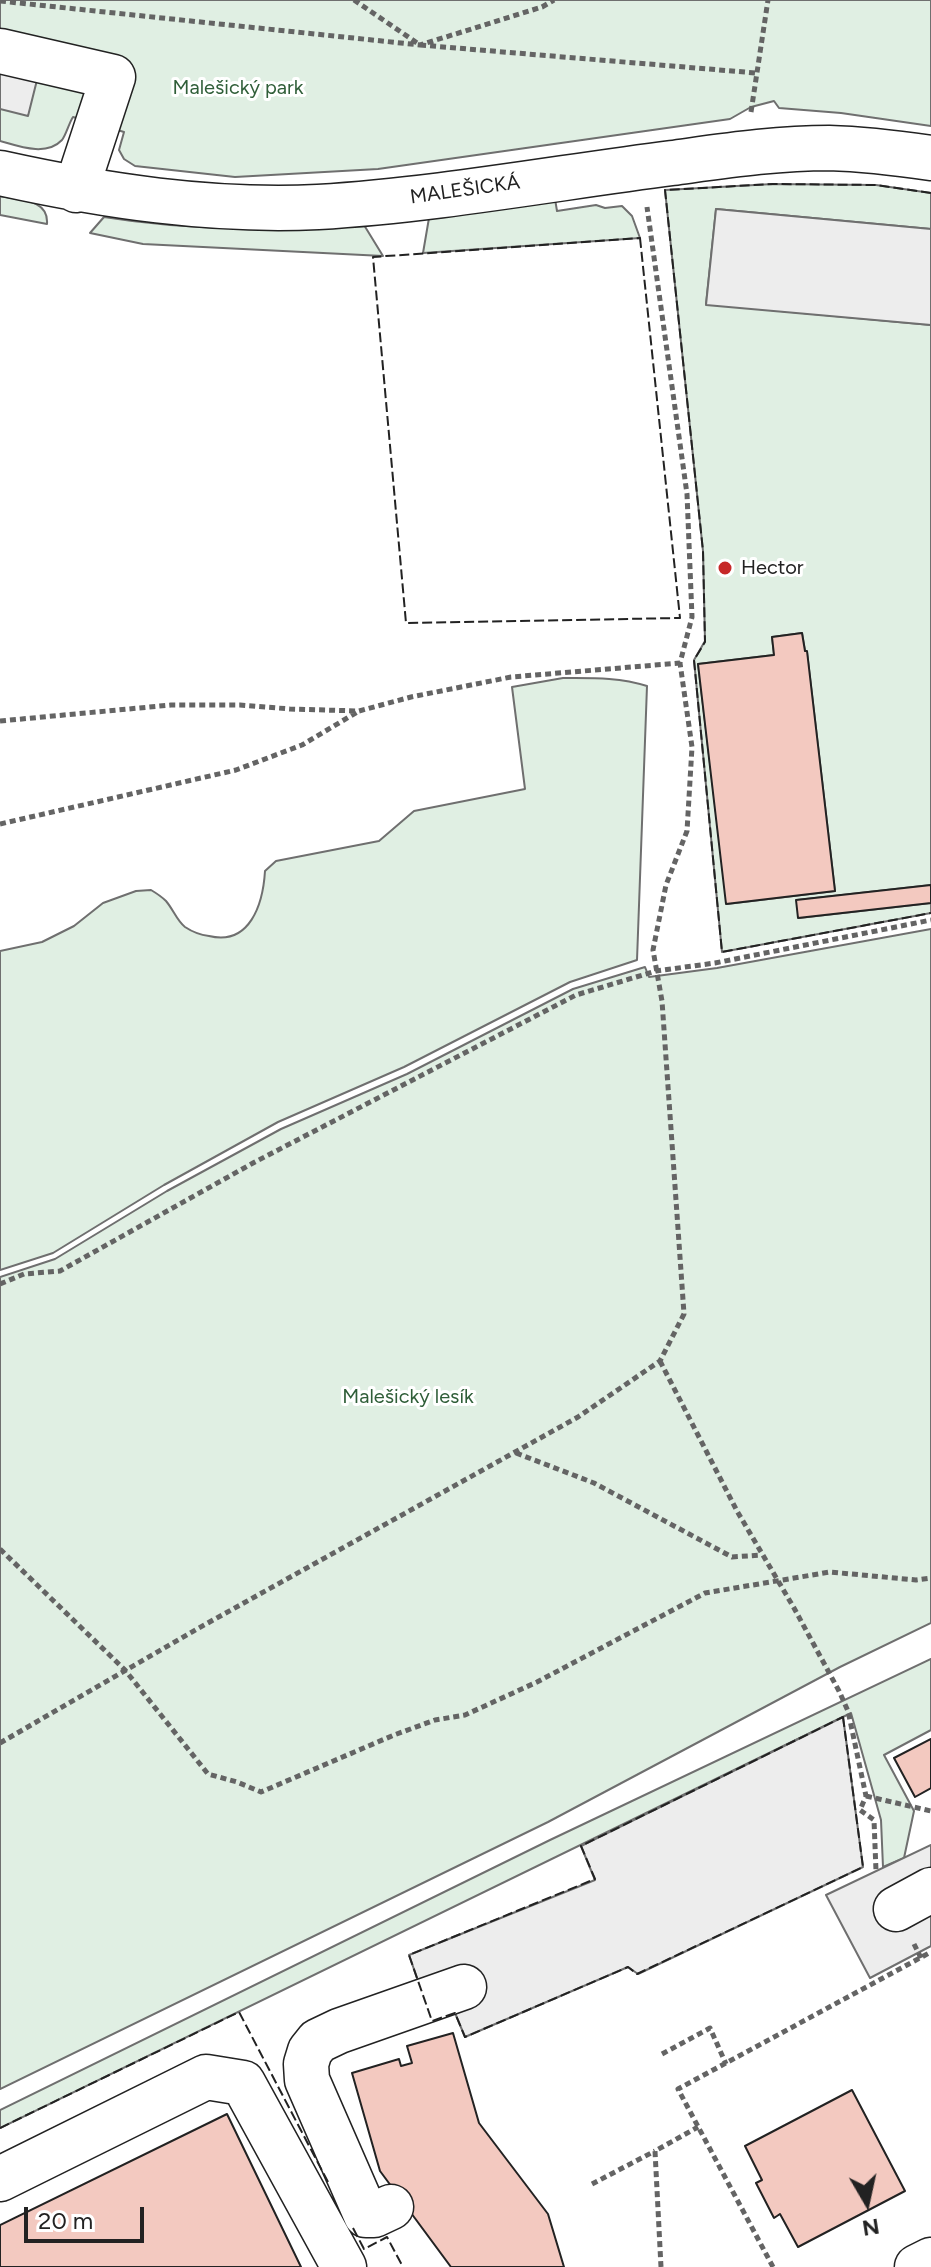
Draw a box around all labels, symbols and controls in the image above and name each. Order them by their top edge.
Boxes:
park label: Malešický park [173,76,303,100]
street label: MALEŠICKÁ [409,170,521,210]
place label: Hector [741,556,804,580]
marker: Hector [716,559,734,577]
park label: Malešický lesík [342,1385,474,1409]
north arrow [827,2163,907,2243]
scale bar [28,2191,148,2241]
text: 20 m [38,2206,93,2235]
text: N [860,2213,881,2242]

